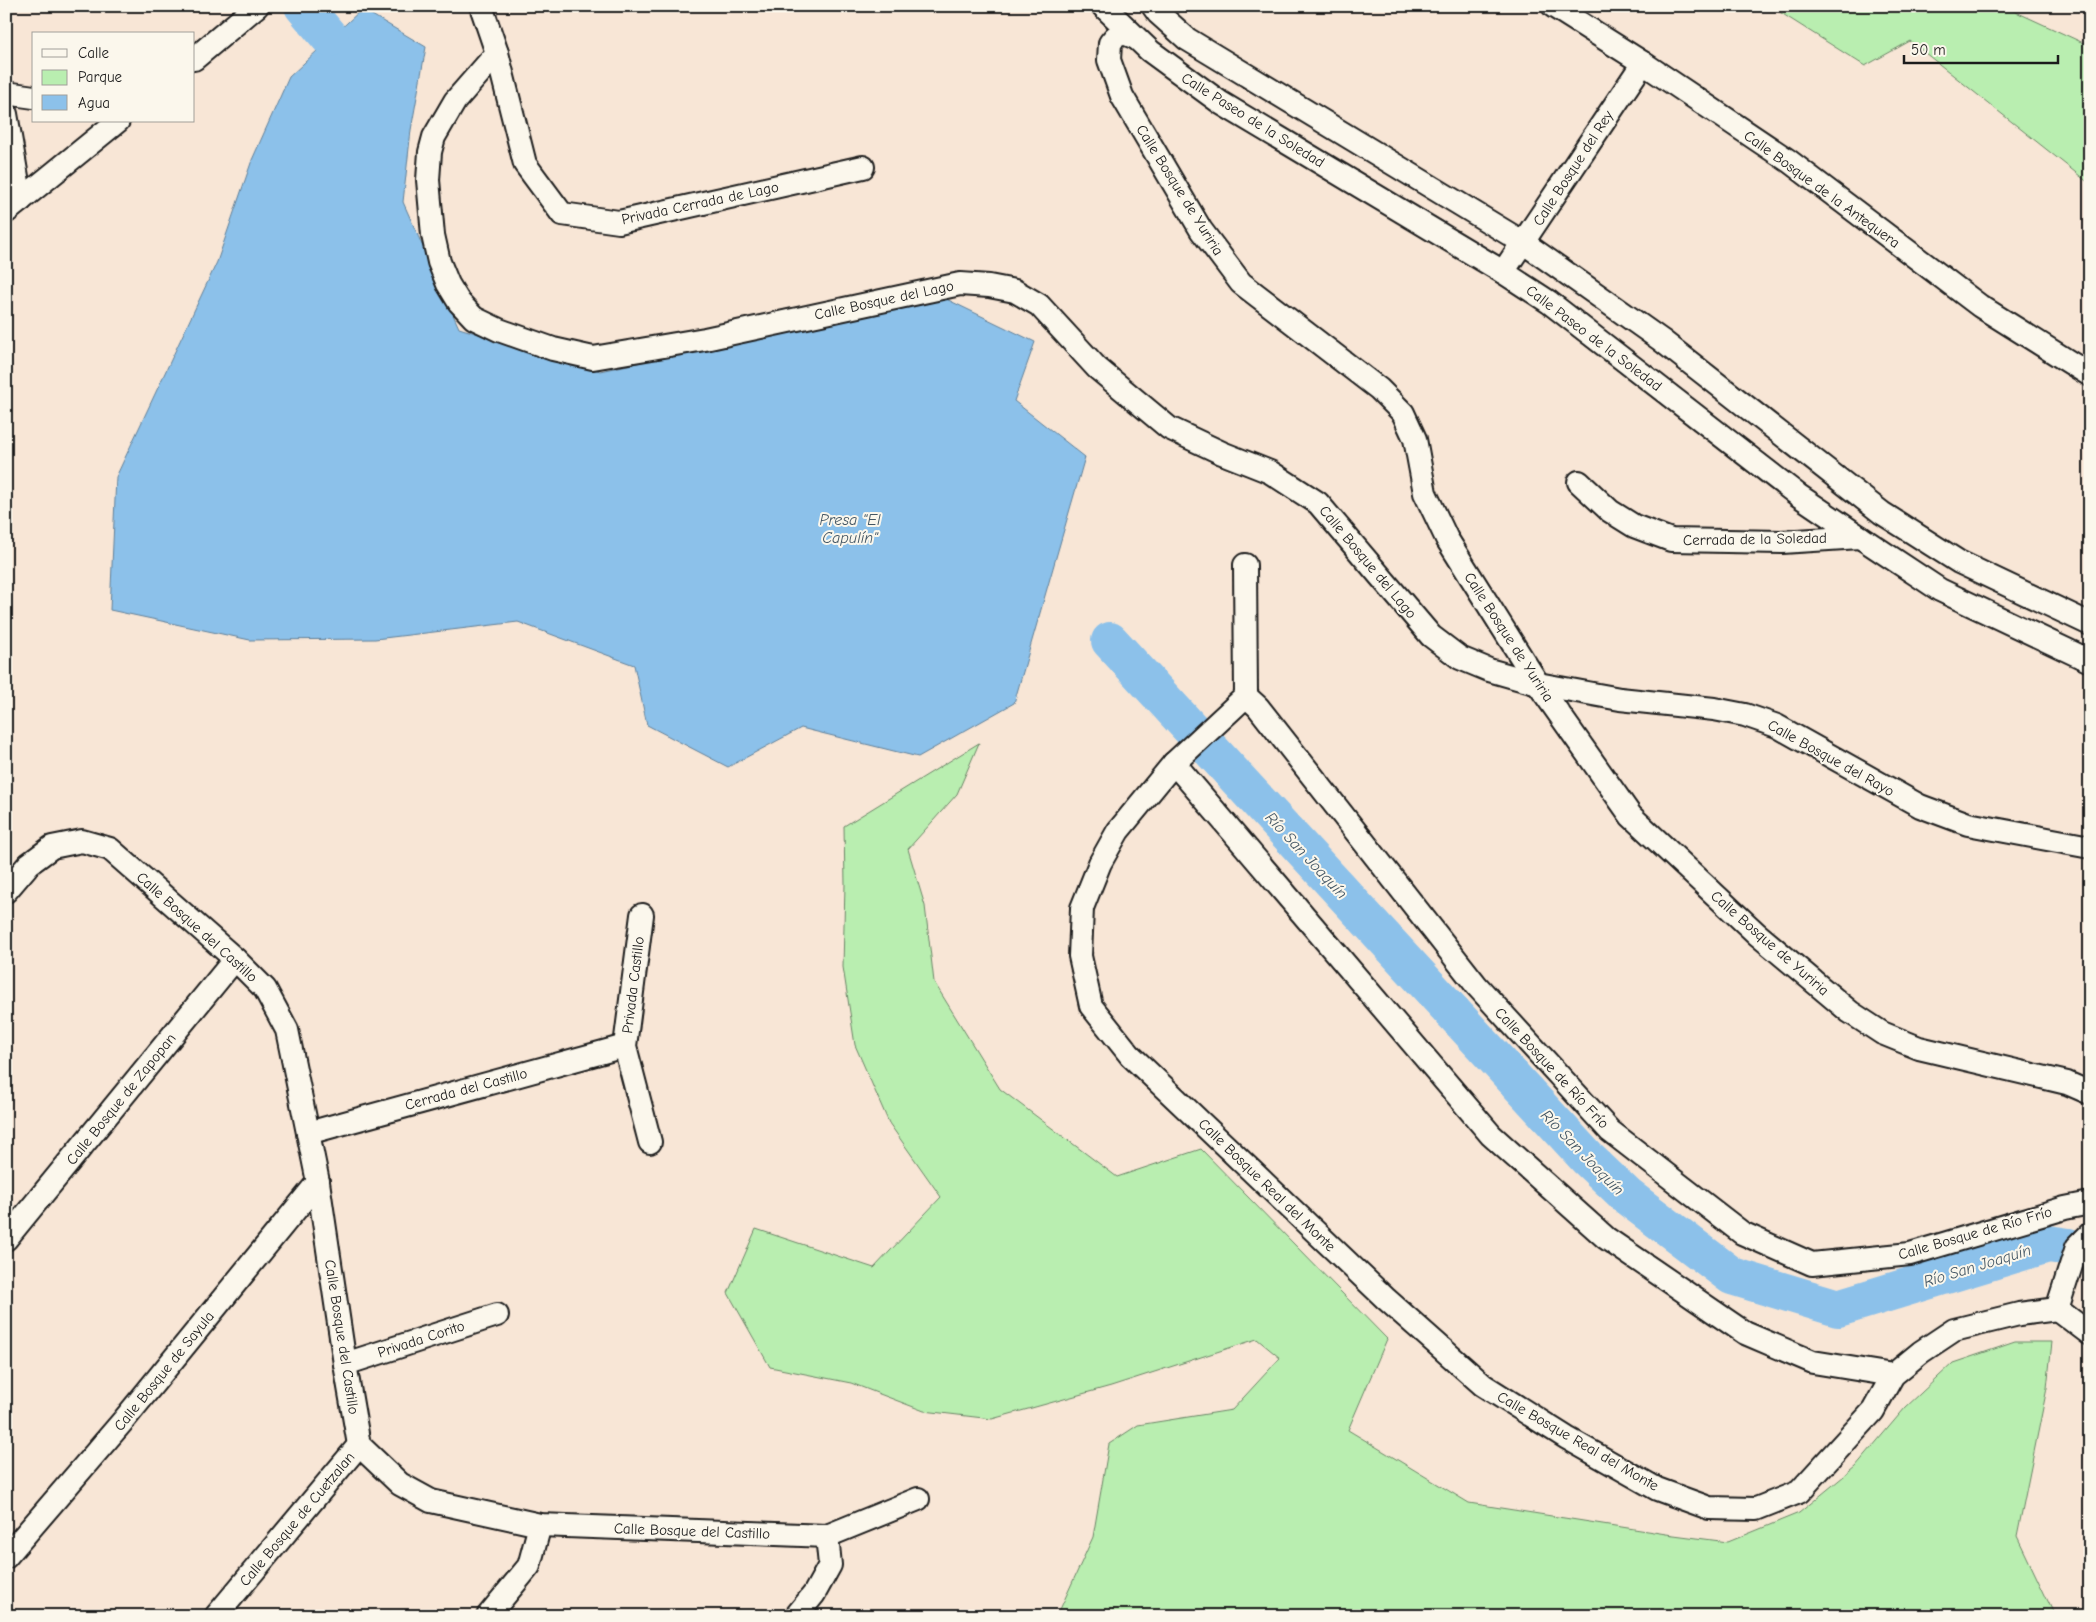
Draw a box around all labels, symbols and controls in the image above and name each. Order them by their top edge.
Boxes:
legend [32,32,195,122]
scale bar [1904,32,2057,64]
text: 50 m [1911,41,1946,59]
text: Calle [78,44,110,62]
text: Parque [78,68,123,86]
street label: Calle Paseo de la Soledad [1178,69,1328,171]
text: Agua [78,94,110,112]
street label: Calle Bosque del Rey [1529,107,1617,229]
street label: Calle Bosque de Yuriria [1132,121,1228,259]
street label: Calle Bosque de la Antequera [1740,126,1904,252]
street label: Privada Cerrada de Lago [620,178,780,228]
street label: Calle Bosque del Lago [813,276,955,324]
street label: Calle Paseo de la Soledad [1523,281,1665,395]
street label: Calle Bosque del Lago [1315,502,1421,622]
water label: Presa "El Capulín" [820,511,881,547]
street label: Cerrada de la Soledad [1683,529,1827,549]
street label: Calle Bosque de Yuriria [1460,569,1558,705]
street label: Calle Bosque del Rayo [1765,716,1898,800]
water label: Río San Joaquín [1262,809,1351,903]
street label: Calle Bosque del Castillo [133,868,261,986]
street label: Calle Bosque de Yuriria [1707,887,1833,999]
street label: Privada Castillo [618,935,648,1035]
street label: Calle Bosque de Río Frío [1491,1004,1613,1132]
street label: Calle Bosque de Zapopan [62,1030,180,1168]
street label: Cerrada del Castillo [403,1064,529,1114]
water label: Río San Joaquín [1537,1106,1628,1199]
street label: Calle Bosque Real del Monte [1195,1115,1340,1256]
street label: Calle Bosque de Río Frío [1896,1202,2054,1264]
water label: Río San Joaquín [1921,1241,2033,1291]
street label: Calle Bosque del Castillo [321,1258,363,1416]
street label: Calle Bosque de Sayula [110,1307,218,1435]
street label: Privada Corito [375,1316,467,1362]
street label: Calle Bosque Real del Monte [1494,1387,1662,1495]
street label: Calle Bosque de Cuetzalan [236,1448,358,1590]
street label: Calle Bosque del Castillo [614,1519,771,1543]

